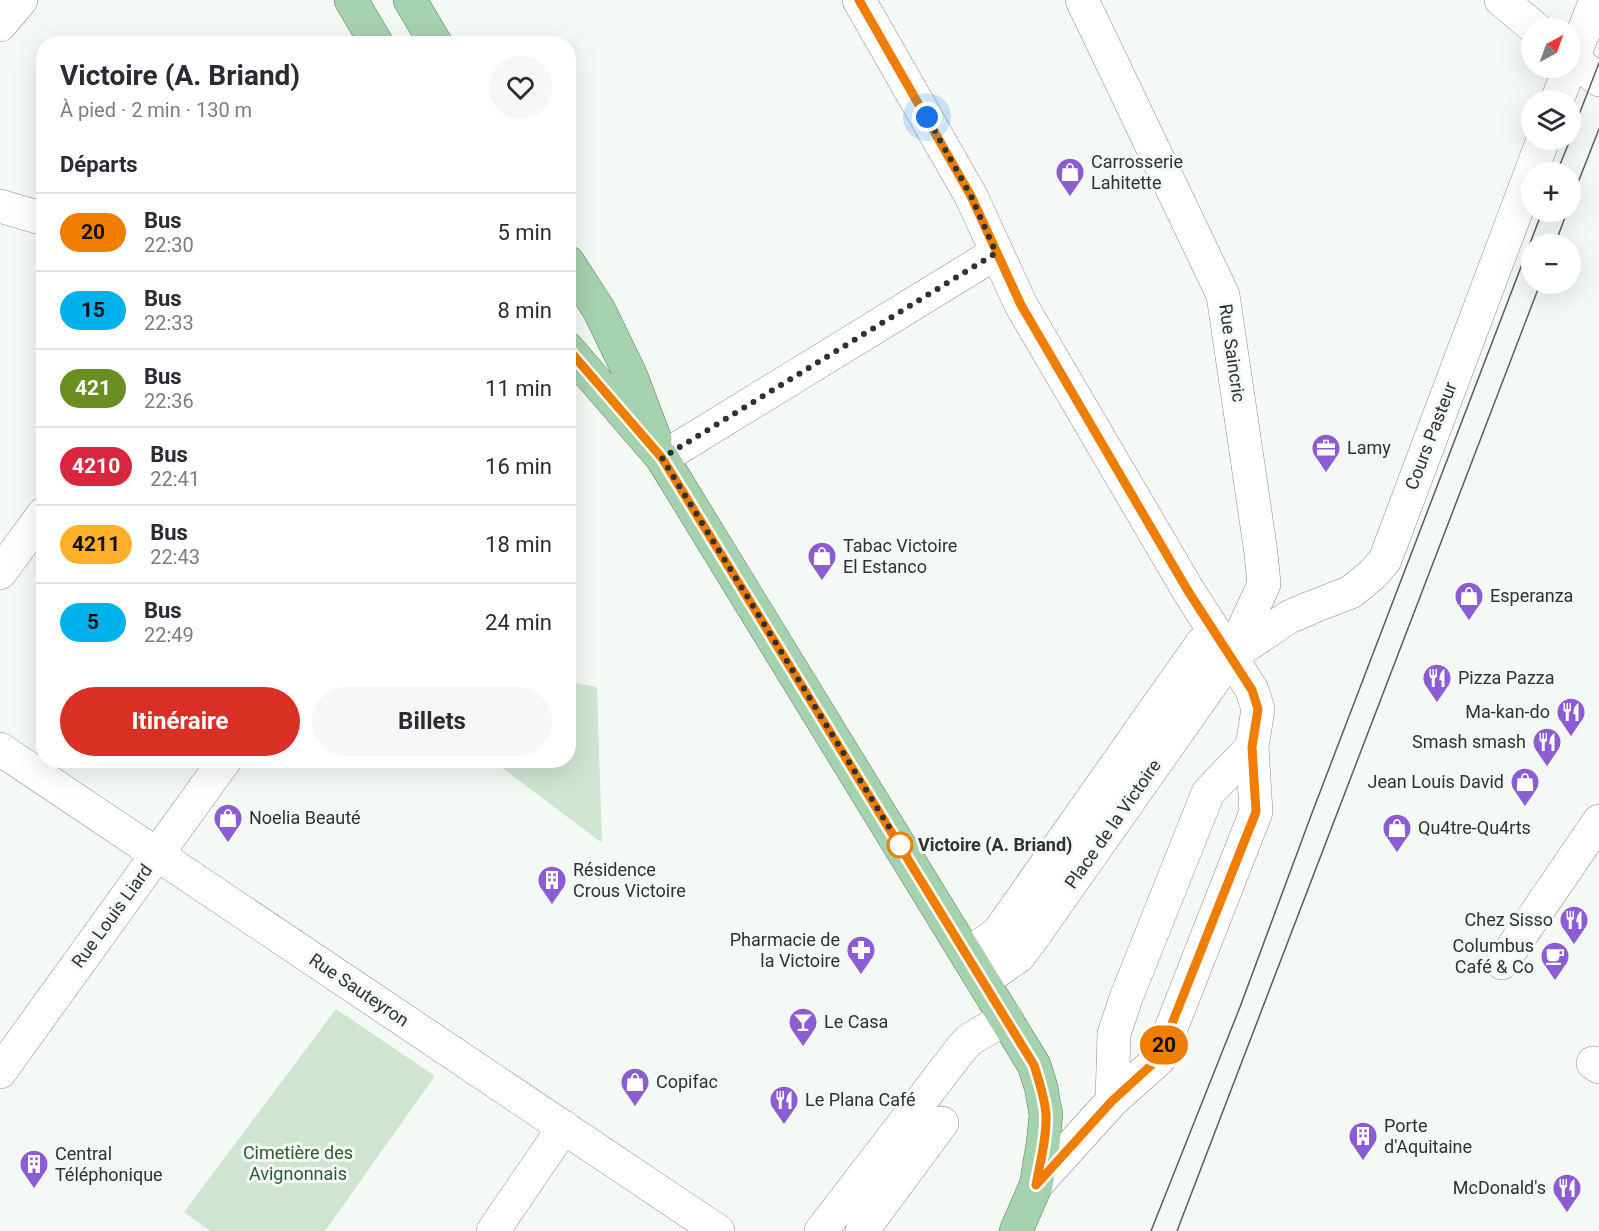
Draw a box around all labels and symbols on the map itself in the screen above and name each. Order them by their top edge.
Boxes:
north arrow [1521,18,1581,78]
your location [912,102,942,132]
place label: Carrosserie Lahitette [1091,151,1183,193]
shop icon: Carrosserie Lahitette [1054,156,1086,198]
street label: Rue Saincric [1215,302,1250,403]
street label: Cours Pasteur [1400,379,1461,493]
office icon: Lamy [1310,432,1342,474]
place label: Lamy [1347,437,1391,458]
place label: Tabac Victoire El Estanco [843,535,957,577]
shop icon: Tabac Victoire El Estanco [806,540,838,582]
shop icon: Esperanza [1453,580,1485,622]
place label: Esperanza [1490,585,1573,606]
restaurant icon: Pizza Pazza [1421,662,1453,704]
place label: Pizza Pazza [1458,667,1555,688]
restaurant icon: Ma-kan-do [1555,696,1587,738]
place label: Ma-kan-do [1465,701,1550,722]
restaurant icon: Smash smash [1531,726,1563,768]
place label: Smash smash [1412,731,1526,752]
street label: Place de la Victoire [1060,755,1165,892]
shop icon: Jean Louis David [1509,766,1541,808]
place label: Jean Louis David [1368,771,1504,792]
shop icon: Noelia Beauté [212,802,244,844]
place label: Noelia Beauté [249,807,361,828]
shop icon: Qu4tre-Qu4rts [1381,812,1413,854]
place label: Qu4tre-Qu4rts [1418,817,1531,838]
marker: Victoire (A. Briand) [887,832,913,858]
place label: Victoire (A. Briand) [918,834,1072,856]
place label: Résidence Crous Victoire [573,859,686,901]
street label: Rue Louis Liard [67,860,156,972]
building icon: Résidence Crous Victoire [536,864,568,906]
restaurant icon: Chez Sisso [1558,904,1590,946]
place label: Chez Sisso [1465,909,1553,930]
place label: Pharmacie de la Victoire [730,929,840,971]
pharmacy icon: Pharmacie de la Victoire [845,934,877,976]
place label: Columbus Café & Co [1453,935,1534,977]
cafe icon: Columbus Café & Co [1539,940,1571,982]
street label: Rue Sauteyron [306,949,413,1031]
bar icon: Le Casa [787,1006,819,1048]
place label: Le Casa [824,1011,888,1032]
line badge: 20 [1137,1026,1191,1064]
shop icon: Copifac [619,1066,651,1108]
place label: Copifac [656,1071,718,1092]
restaurant icon: Le Plana Café [768,1084,800,1126]
place label: Le Plana Café [805,1089,916,1110]
place label: Porte d'Aquitaine [1384,1115,1472,1157]
building icon: Porte d'Aquitaine [1347,1120,1379,1162]
park label: Cimetière des Avignonnais [243,1142,353,1184]
place label: Central Téléphonique [55,1143,163,1185]
building icon: Central Téléphonique [18,1148,50,1190]
restaurant icon: McDonald's [1551,1172,1583,1214]
place label: McDonald's [1453,1177,1546,1198]

